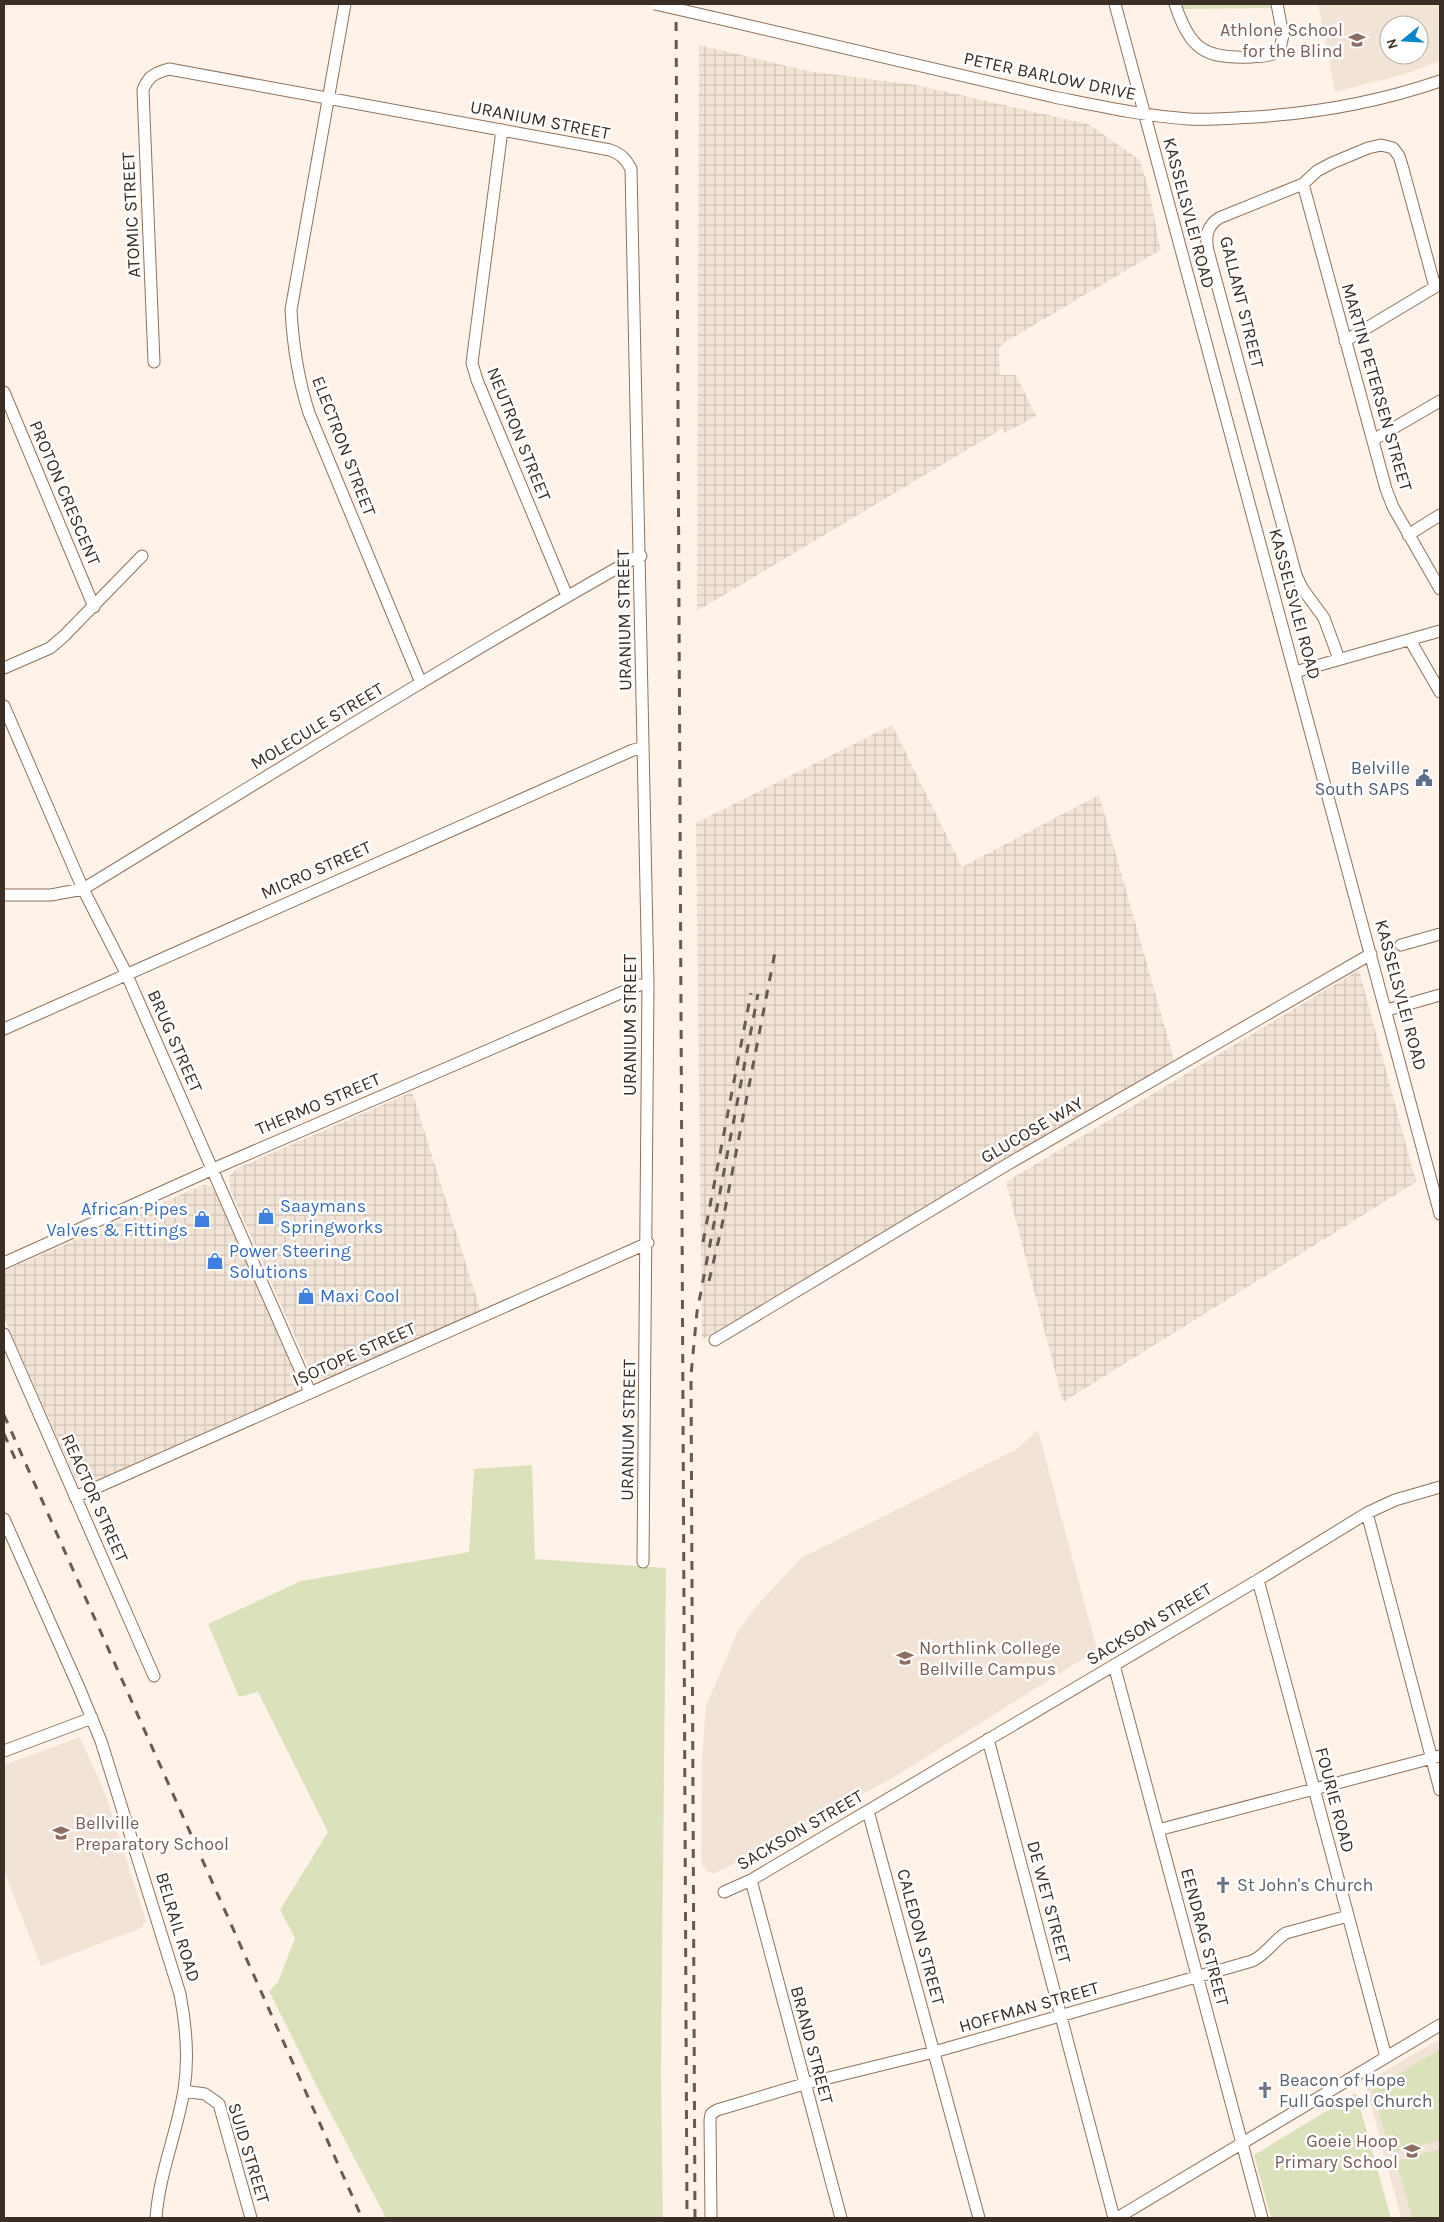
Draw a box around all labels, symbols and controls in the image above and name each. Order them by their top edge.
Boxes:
north arrow [1379,15,1429,65]
place label: Athlone School for the Blind [1220,19,1343,62]
school or university icon: Athlone School for the Blind [1347,30,1367,50]
text: N [1382,36,1402,51]
street label: PETER BARLOW DRIVE [962,47,1138,105]
street label: URANIUM STREET [468,96,612,144]
street label: KASSELSVLEI ROAD [1158,135,1220,291]
street label: ATOMIC STREET [117,152,145,278]
street label: GALLANT STREET [1215,234,1269,370]
street label: MARTIN PETERSEN STREET [1337,281,1417,493]
street label: NEUTRON STREET [482,364,556,504]
street label: ELECTRON STREET [307,373,381,519]
street label: PROTON CRESCENT [25,417,105,569]
street label: KASSELSVLEI ROAD [1264,526,1326,682]
street label: URANIUM STREET [612,549,636,691]
street label: MOLECULE STREET [247,678,387,774]
place label: Belville South SAPS [1314,757,1410,800]
public building icon: Belville South SAPS [1414,768,1434,788]
street label: MICRO STREET [257,836,375,904]
street label: KASSELSVLEI ROAD [1370,917,1432,1073]
street label: URANIUM STREET [619,954,641,1096]
street label: BRUG STREET [143,986,207,1096]
street label: THERMO STREET [252,1068,384,1140]
street label: GLUCOSE WAY [977,1092,1087,1168]
place label: Saaymans Springworks [280,1195,383,1238]
place label: African Pipes Valves & Fittings [47,1198,188,1241]
shop icon: Saaymans Springworks [256,1206,276,1226]
shop icon: African Pipes Valves & Fittings [192,1209,212,1229]
place label: Power Steering Solutions [229,1240,351,1283]
shop icon: Power Steering Solutions [205,1251,225,1271]
place label: Maxi Cool [320,1285,400,1307]
shop icon: Maxi Cool [296,1286,316,1306]
street label: ISOTOPE STREET [289,1317,419,1391]
street label: URANIUM STREET [616,1359,640,1501]
street label: REACTOR STREET [57,1430,133,1566]
street label: SACKSON STREET [1082,1578,1216,1670]
place label: Northlink College Bellville Campus [919,1637,1061,1680]
school or university icon: Northlink College Bellville Campus [895,1648,915,1668]
street label: FOURIE ROAD [1310,1745,1360,1855]
street label: SACKSON STREET [733,1785,867,1875]
place label: Bellville Preparatory School [75,1812,229,1855]
school or university icon: Bellville Preparatory School [51,1823,71,1843]
street label: DE WET STREET [1022,1838,1076,1966]
street label: CALEDON STREET [892,1866,950,2008]
street label: EENDRAG STREET [1176,1866,1234,2008]
street label: BELRAIL ROAD [151,1869,205,1985]
place label: St John's Church [1237,1874,1373,1896]
church icon: St John's Church [1213,1875,1233,1895]
street label: HOFFMAN STREET [956,1976,1102,2038]
street label: BRAND STREET [786,1984,838,2106]
place label: Beacon of Hope Full Gospel Church [1279,2069,1433,2112]
church icon: Beacon of Hope Full Gospel Church [1255,2080,1275,2100]
street label: SUID STREET [223,2100,275,2206]
place label: Goeie Hoop Primary School [1275,2130,1398,2173]
school or university icon: Goeie Hoop Primary School [1402,2141,1422,2161]

